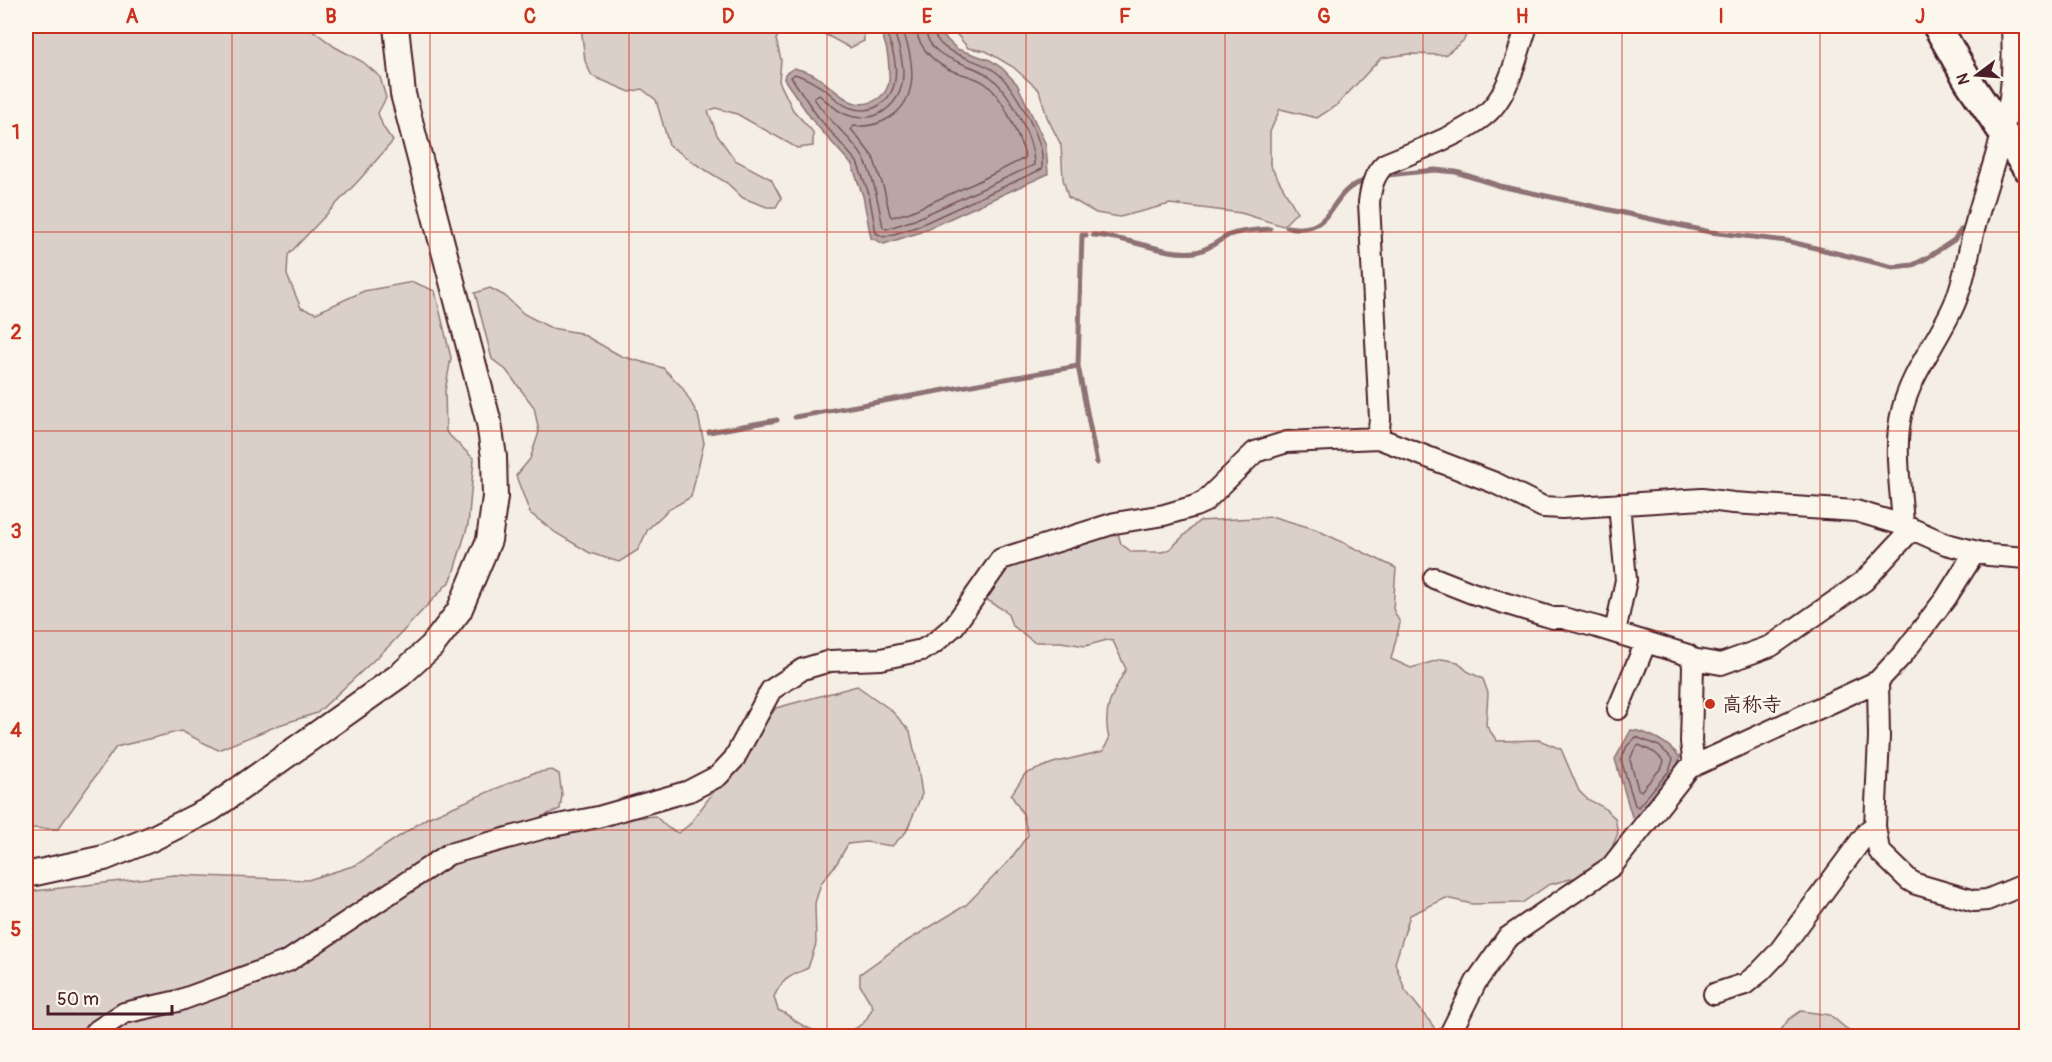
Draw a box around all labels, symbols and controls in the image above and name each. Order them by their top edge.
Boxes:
text: A [126,4,139,29]
text: B [325,4,337,29]
text: C [524,4,536,29]
text: D [722,4,735,29]
text: E [922,4,933,29]
text: F [1119,4,1131,29]
text: G [1317,4,1331,29]
text: H [1516,4,1529,29]
text: I [1718,4,1724,29]
text: J [1915,4,1925,29]
north arrow [1947,45,2007,105]
text: N [1952,71,1975,87]
text: 1 [12,120,20,145]
text: 2 [10,320,22,345]
text: 3 [10,519,22,544]
place label: 高称寺 [1722,692,1782,717]
marker: 高称寺 [1703,697,1717,711]
text: 4 [10,718,22,743]
text: 5 [11,917,22,942]
scale bar [48,978,172,1016]
text: 50 m [57,988,99,1011]

